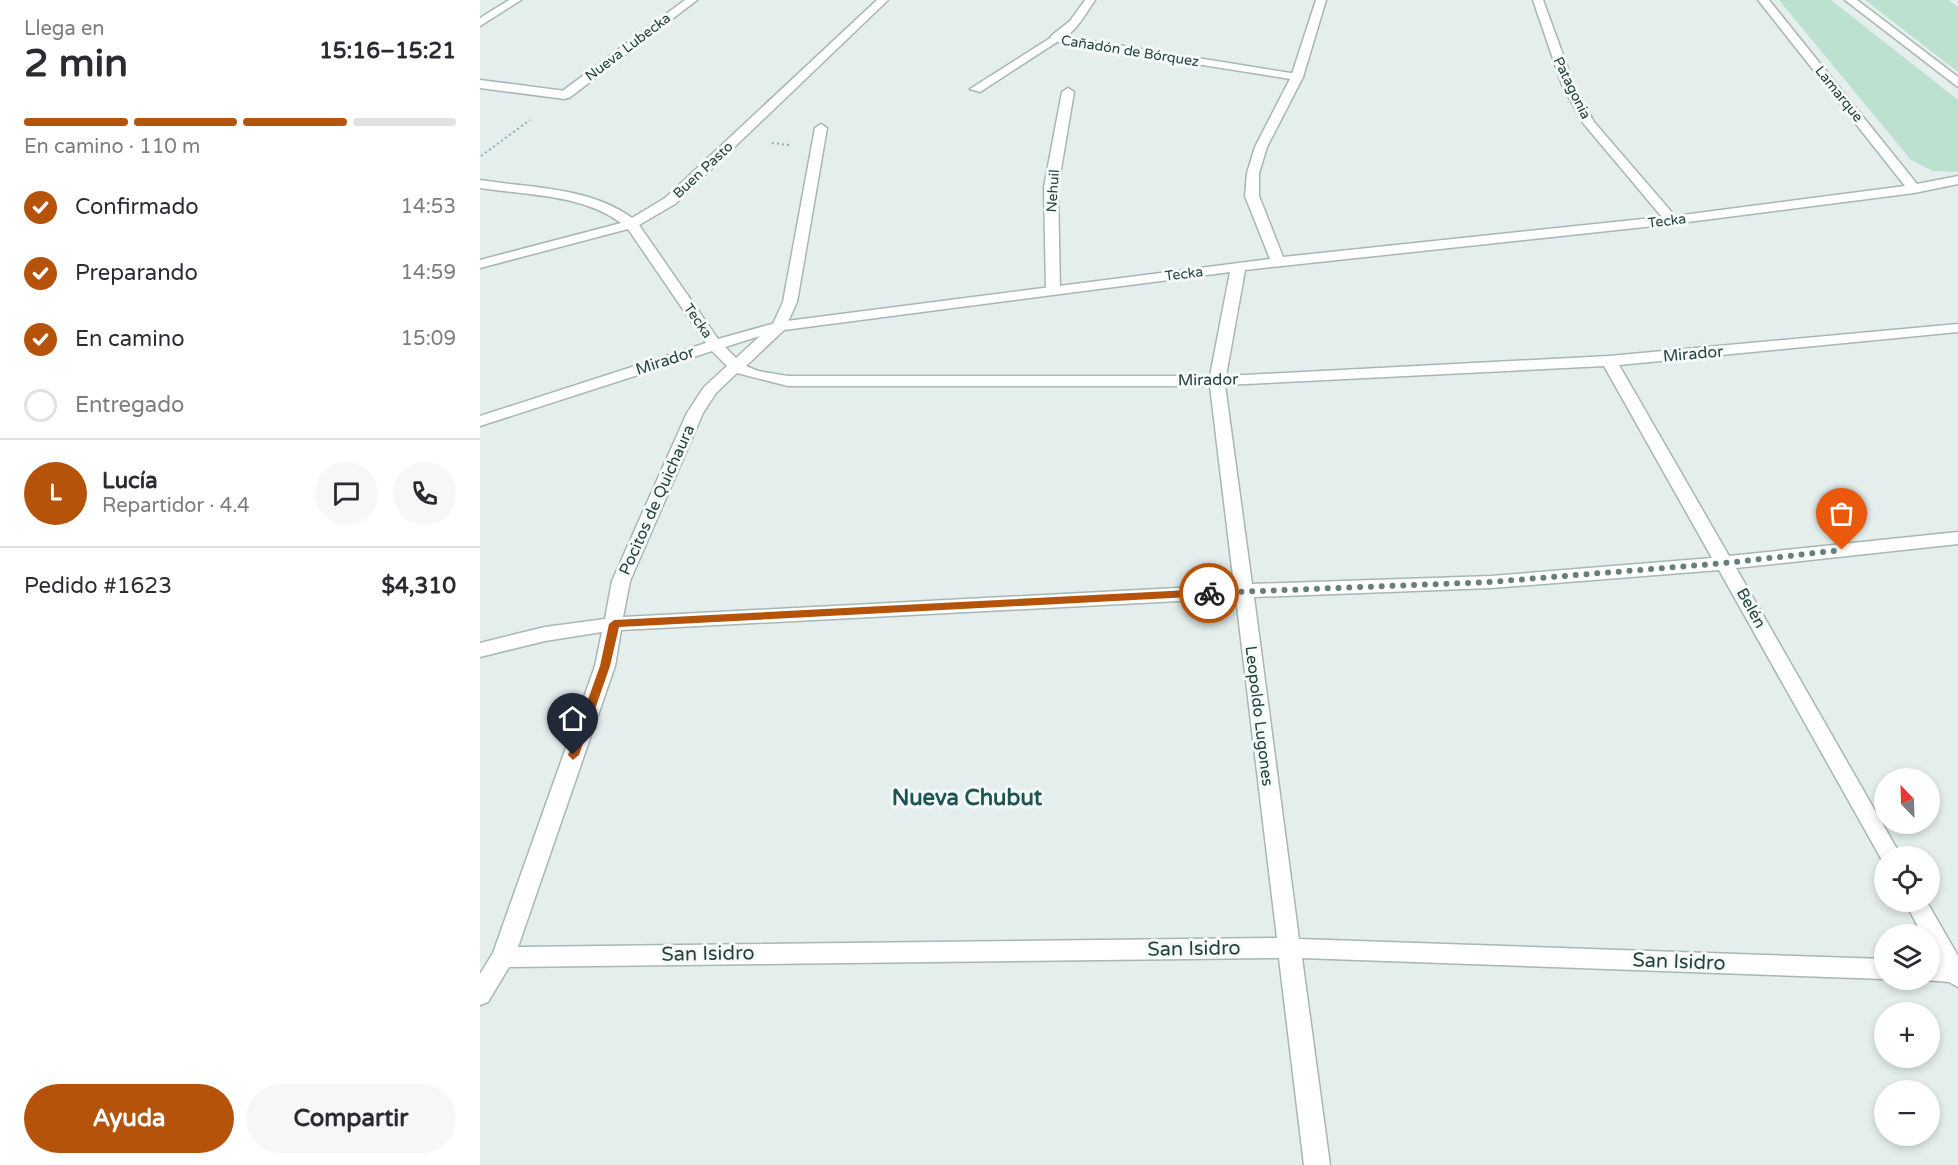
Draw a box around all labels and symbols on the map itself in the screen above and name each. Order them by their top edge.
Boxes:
street label: Nueva Lubecka [582,9,674,85]
street label: Cañadón de Bórquez [1060,32,1200,70]
street label: Patagonia [1550,54,1594,122]
street label: Lamarque [1811,63,1867,125]
street label: Buen Pasto [670,138,736,202]
street label: Nehuil [1043,169,1063,213]
street label: Tecka [1647,210,1687,232]
street label: Tecka [1164,263,1204,285]
street label: Tecka [680,300,716,342]
street label: Mirador [1662,341,1725,367]
street label: Mirador [633,342,698,380]
street label: Mirador [1178,369,1239,391]
street label: Pocitos de Quichaura [615,422,699,578]
pin [1816,488,1867,550]
courier [1179,563,1239,623]
street label: Belén [1732,584,1770,632]
street label: Leopoldo Lugones [1240,645,1278,787]
pin [547,693,598,755]
north arrow [1874,768,1940,834]
district label: Nueva Chubut [892,785,1043,811]
street label: San Isidro [1147,936,1241,962]
street label: San Isidro [661,941,755,967]
street label: San Isidro [1632,948,1726,976]

